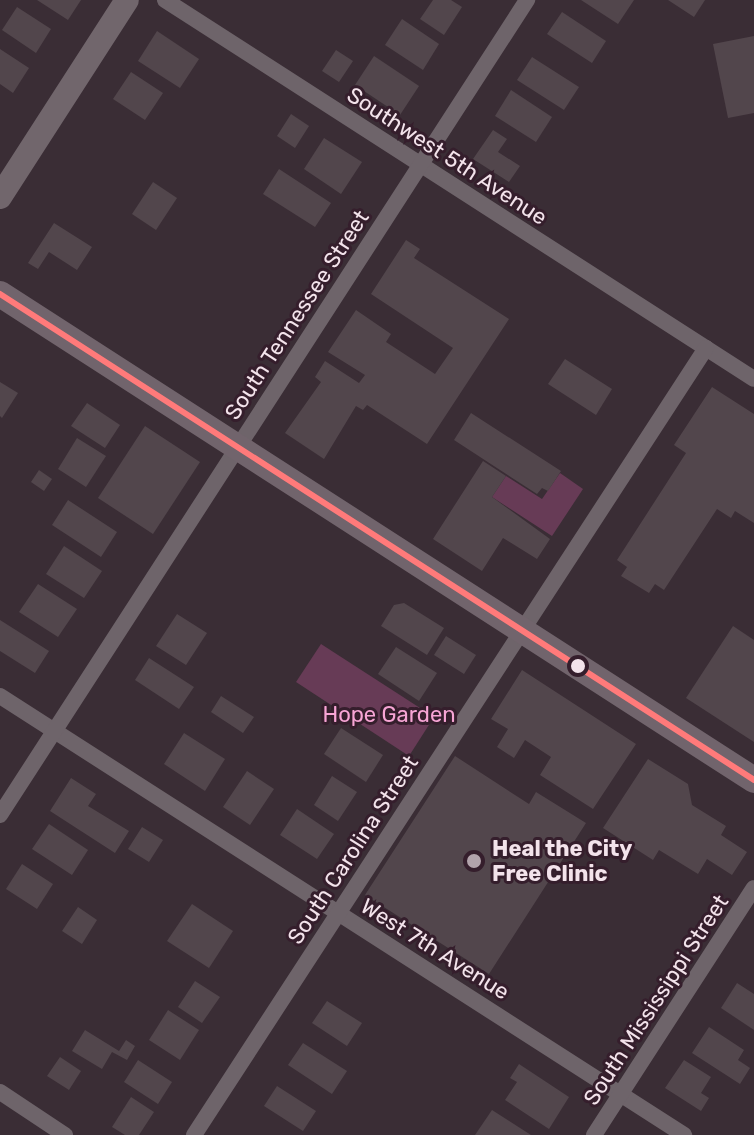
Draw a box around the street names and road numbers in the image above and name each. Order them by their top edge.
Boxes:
street label: Southwest 5th Avenue [342,81,552,231]
street label: South Tennessee Street [219,205,375,425]
street label: South Carolina Street [282,751,424,949]
street label: South Mississippi Street [578,890,734,1110]
street label: West 7th Avenue [356,893,514,1005]

